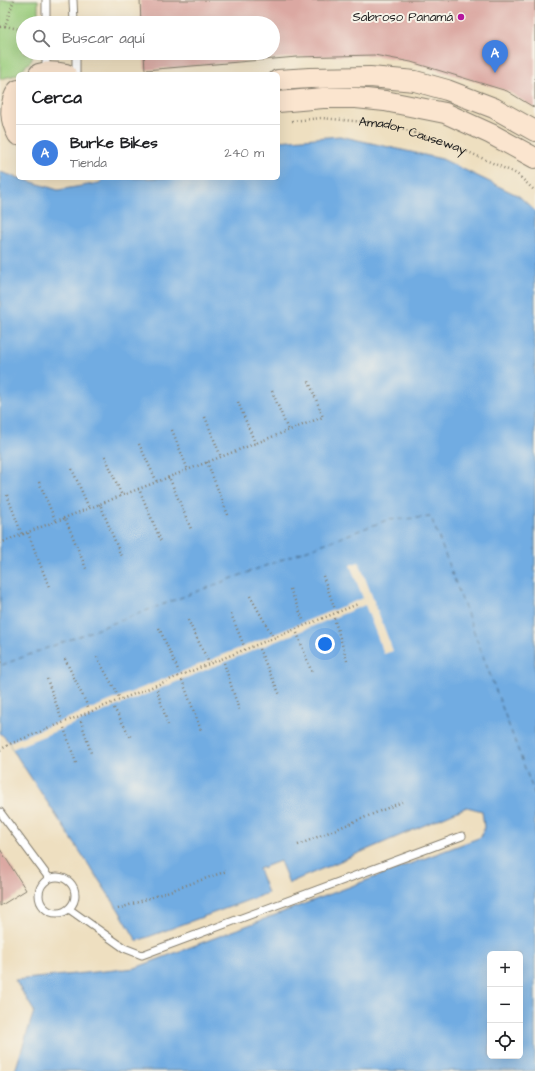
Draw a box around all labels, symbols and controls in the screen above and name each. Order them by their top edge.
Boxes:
place label: Sabroso Panamá [352,8,453,26]
marker: Sabroso Panamá [456,12,466,22]
search box [16,16,280,60]
icon: search [30,27,52,49]
text: Buscar aquí [62,28,144,49]
pin: A [482,40,508,73]
text: Cerca [32,86,82,110]
street label: Amador Causeway [358,112,470,160]
text: Burke Bikes [70,133,158,154]
text: A [41,144,49,162]
text: 240 m [224,144,264,162]
text: Tienda [70,154,107,172]
your location [315,634,335,654]
map controls [487,951,523,1059]
button: + [487,951,523,987]
button: − [487,987,523,1023]
button: locate [487,1023,523,1059]

